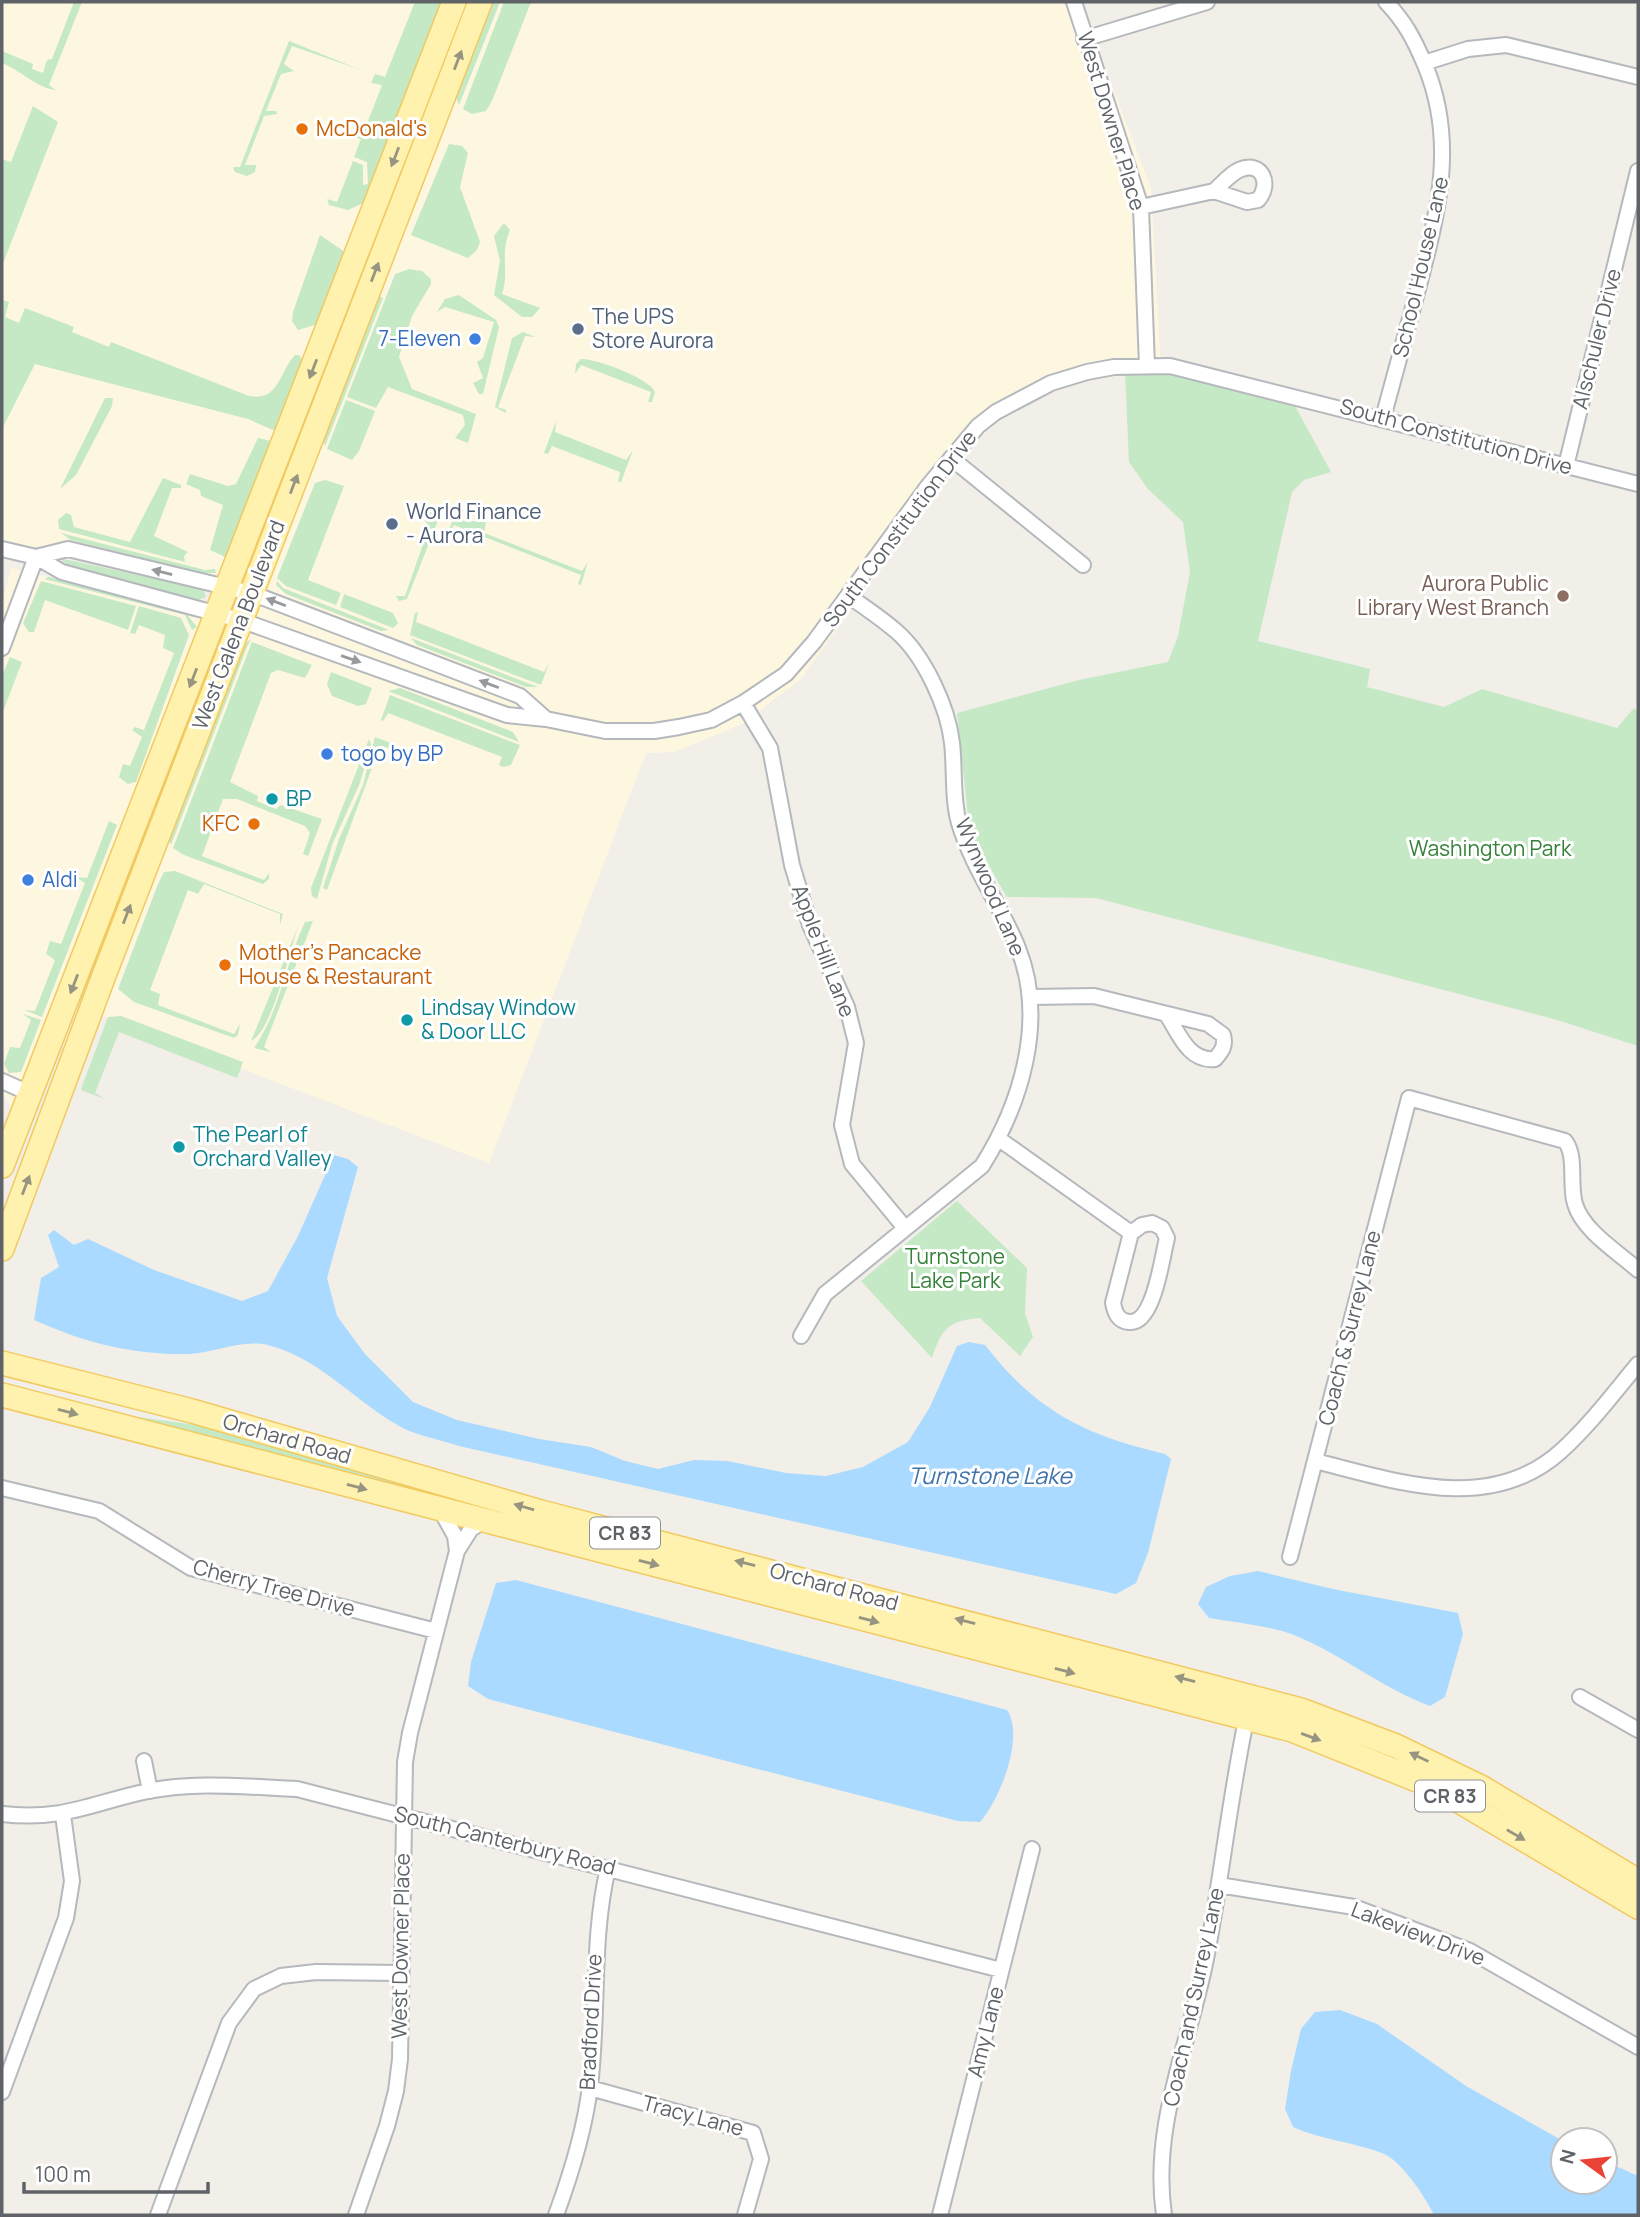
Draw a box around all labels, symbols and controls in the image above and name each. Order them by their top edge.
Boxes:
street label: West Downer Place [1071,28,1153,214]
one-way arrow [452,49,463,70]
place label: McDonald's [316,114,427,142]
marker: McDonald's [294,121,310,137]
one-way arrow [390,147,401,168]
street label: School House Lane [1386,174,1454,360]
one-way arrow [370,261,381,282]
street label: Alschuler Drive [1565,266,1627,412]
place label: The UPS Store Aurora [592,302,714,354]
marker: The UPS Store Aurora [570,321,586,337]
place label: 7-Eleven [379,324,461,352]
marker: 7-Eleven [467,331,483,347]
one-way arrow [308,359,319,380]
street label: South Constitution Drive [1337,392,1576,481]
street label: South Constitution Drive [816,424,982,632]
one-way arrow [288,473,299,494]
place label: World Finance - Aurora [406,497,542,549]
street label: West Galena Boulevard [185,516,291,733]
marker: World Finance - Aurora [384,516,400,532]
one-way arrow [151,566,173,577]
place label: Aurora Public Library West Branch [1357,569,1549,621]
marker: Aurora Public Library West Branch [1555,588,1571,604]
one-way arrow [266,596,287,607]
one-way arrow [341,654,362,665]
one-way arrow [187,668,198,689]
one-way arrow [478,678,499,689]
place label: togo by BP [341,739,443,767]
marker: togo by BP [319,746,335,762]
place label: BP [286,784,312,812]
marker: BP [264,791,280,807]
place label: KFC [202,809,240,837]
street label: Wynwood Lane [949,813,1033,960]
marker: KFC [246,816,262,832]
park label: Washington Park [1409,834,1572,862]
place label: Aldi [42,865,78,893]
marker: Aldi [20,872,36,888]
street label: Apple Hill Lane [786,880,862,1021]
one-way arrow [122,904,133,925]
place label: Mother's Pancacke House & Restaurant [239,938,432,990]
marker: Mother's Pancacke House & Restaurant [217,957,233,973]
one-way arrow [69,973,80,994]
place label: Lindsay Window & Door LLC [421,993,576,1045]
marker: Lindsay Window & Door LLC [399,1012,415,1028]
place label: The Pearl of Orchard Valley [193,1120,332,1172]
marker: The Pearl of Orchard Valley [171,1139,187,1155]
one-way arrow [21,1175,32,1196]
street label: Coach & Surrey Lane [1311,1227,1387,1428]
park label: Turnstone Lake Park [905,1242,1005,1294]
street label: Orchard Road [220,1406,355,1470]
one-way arrow [57,1407,79,1418]
water label: Turnstone Lake [908,1459,1073,1491]
one-way arrow [346,1482,368,1493]
one-way arrow [514,1502,535,1512]
road number: CR 83 [590,1518,660,1548]
street label: Cherry Tree Drive [190,1552,358,1622]
street label: Orchard Road [767,1555,902,1617]
one-way arrow [734,1557,756,1568]
one-way arrow [638,1558,660,1569]
one-way arrow [858,1615,880,1626]
one-way arrow [954,1615,976,1626]
one-way arrow [1055,1666,1077,1677]
one-way arrow [1174,1673,1196,1684]
one-way arrow [1301,1732,1322,1743]
one-way arrow [1409,1752,1429,1763]
road number: CR 83 [1415,1780,1485,1812]
street label: South Canterbury Road [392,1799,619,1881]
one-way arrow [1507,1829,1526,1841]
street label: West Downer Place [384,1853,416,2039]
street label: Coach and Surrey Lane [1156,1885,1230,2109]
street label: Lakeview Drive [1347,1895,1489,1971]
street label: Bradford Drive [572,1953,608,2091]
street label: Amy Lane [960,1983,1010,2080]
street label: Tracy Lane [639,2088,747,2142]
north arrow [1549,2126,1619,2196]
text: N [1553,2147,1582,2167]
scale bar [24,2150,208,2194]
text: 100 m [35,2160,91,2188]

